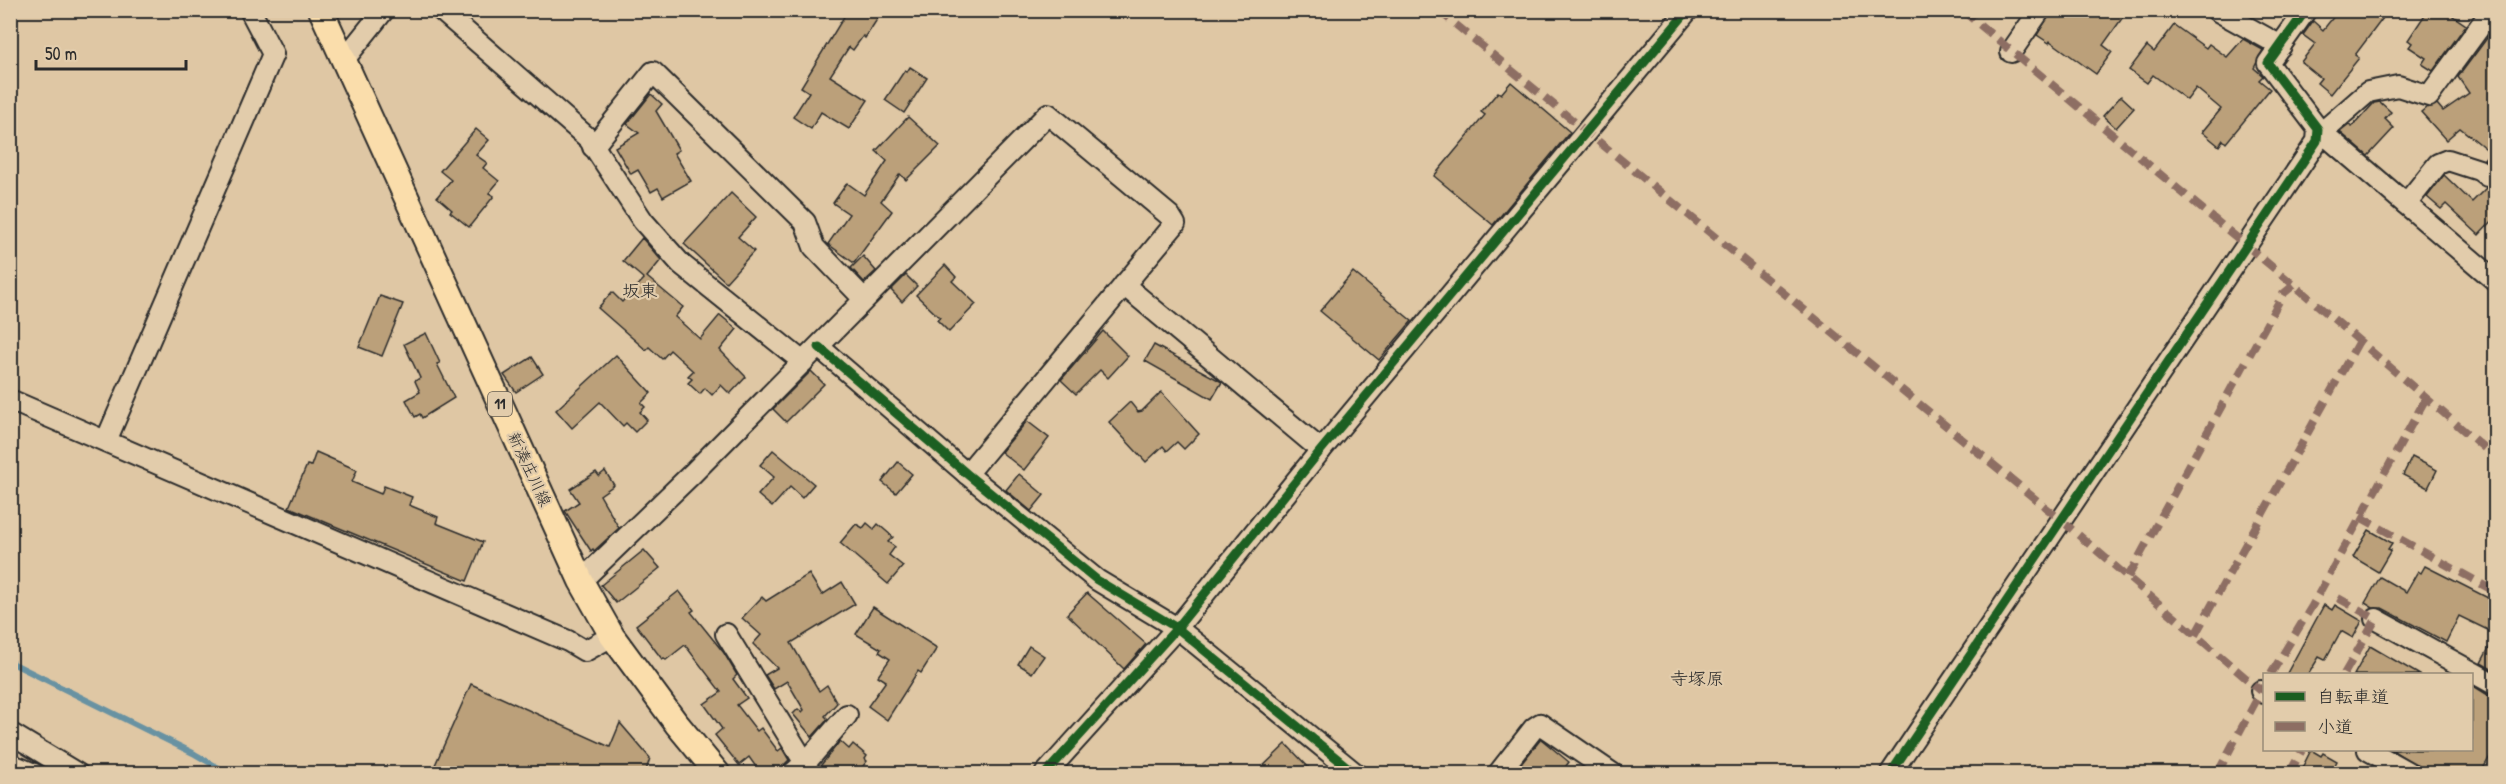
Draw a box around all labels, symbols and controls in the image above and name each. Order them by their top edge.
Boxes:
scale bar [36,33,186,71]
text: 50 m [45,41,77,66]
district label: 坂東 [622,278,658,303]
road number: 11 [488,392,512,416]
street label: 新湊庄川線 [503,428,557,510]
district label: 寺塚原 [1670,666,1724,691]
legend [2263,673,2473,751]
text: 自転車道 [2317,684,2389,709]
text: 小道 [2317,714,2353,739]

